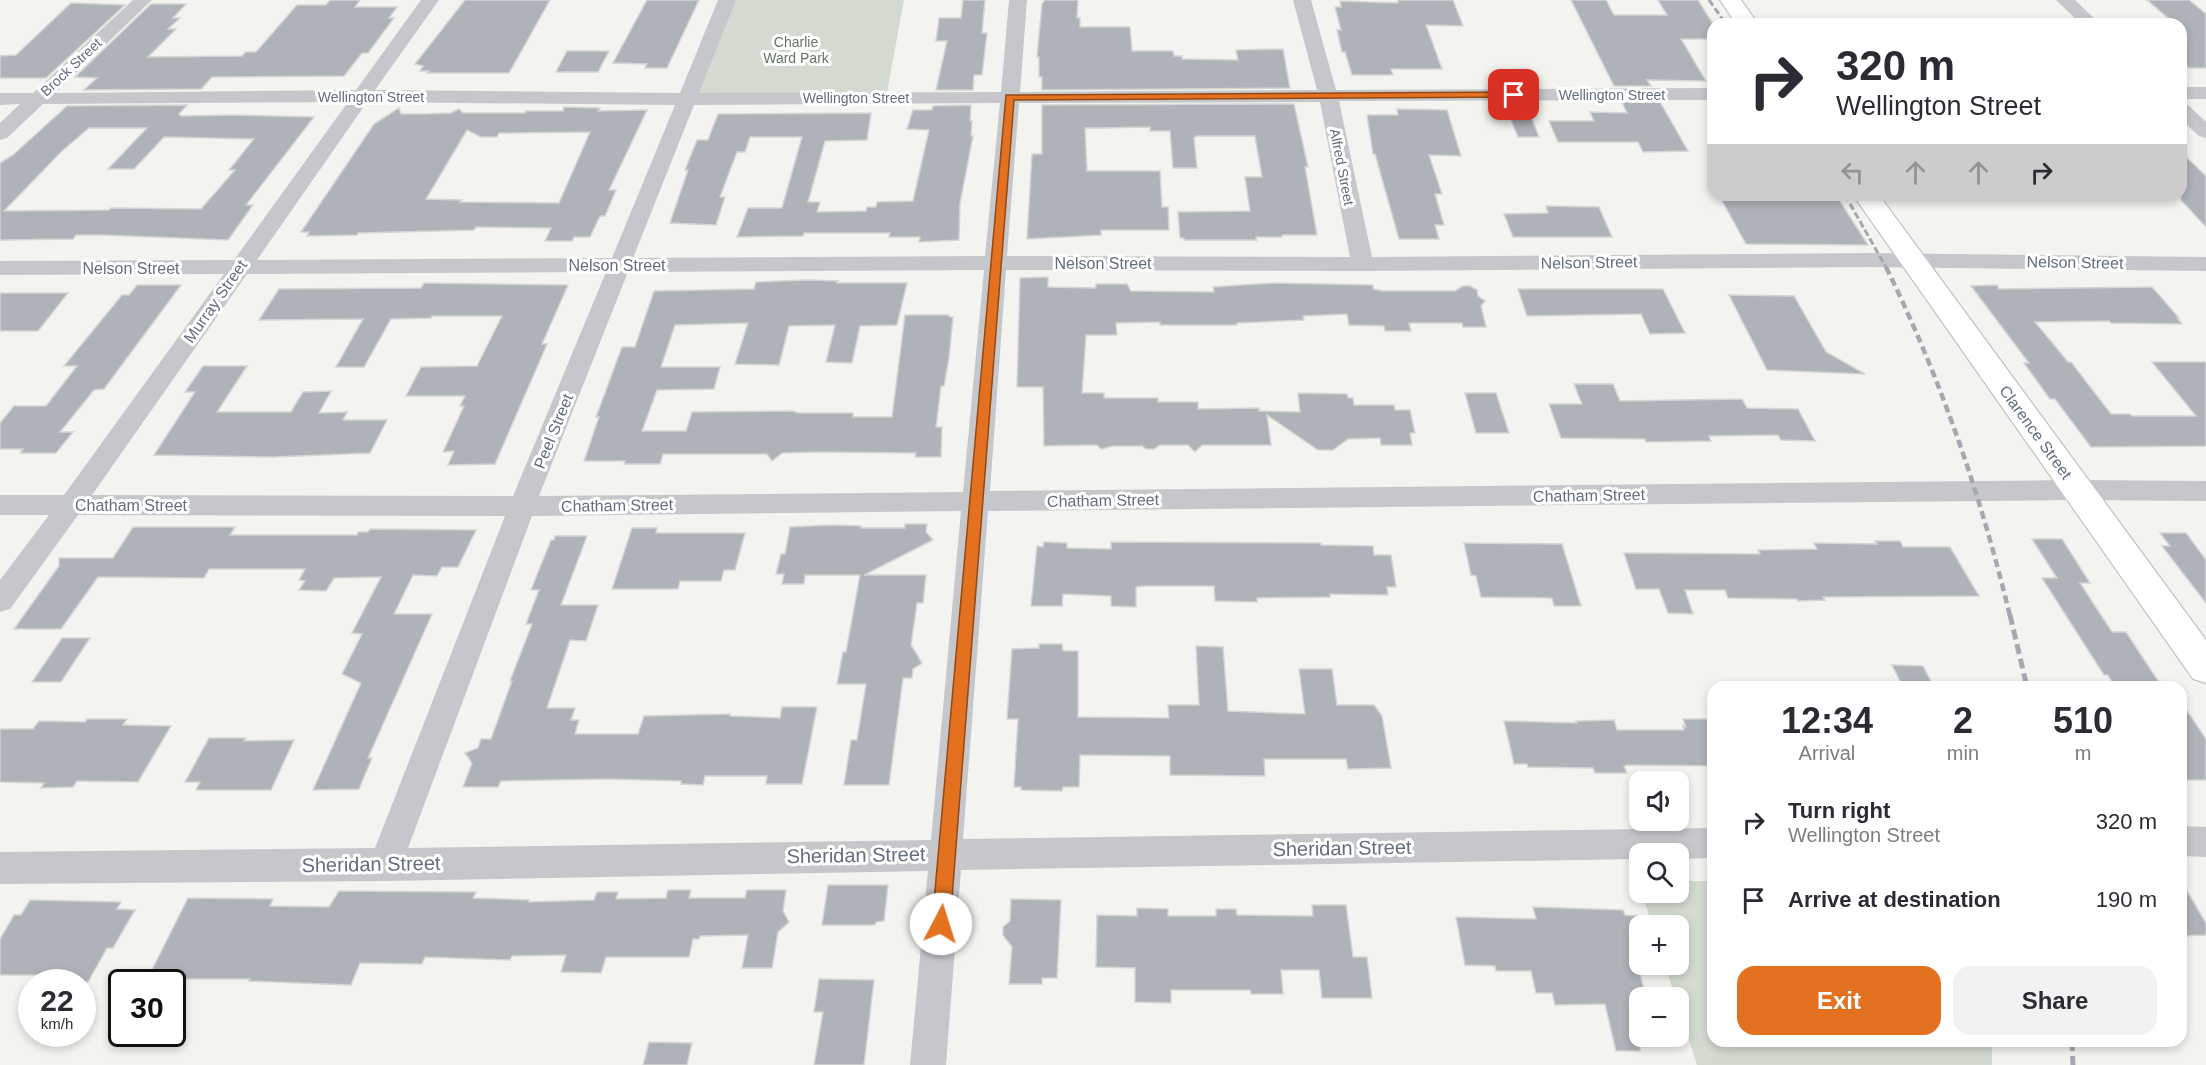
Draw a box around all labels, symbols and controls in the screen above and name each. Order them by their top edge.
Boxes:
park label: Charlie Ward Park [763,34,830,66]
street label: Brock Street [37,35,105,99]
icon: right [1737,42,1815,120]
text: 320 m [1836,42,1955,89]
pin [1488,69,1539,120]
icon: arrive [1497,78,1530,111]
street label: Wellington Street [1559,87,1665,103]
street label: Wellington Street [318,89,424,105]
street label: Wellington Street [803,90,909,106]
text: Wellington Street [1836,91,2041,121]
street label: Alfred Street [1327,127,1357,207]
icon: left [1836,156,1869,189]
icon: ahead [1899,156,1932,189]
icon: ahead [1962,156,1995,189]
icon: right [2025,156,2058,189]
street label: Nelson Street [1540,253,1638,272]
street label: Nelson Street [2026,253,2124,272]
street label: Nelson Street [1055,255,1152,272]
street label: Murray Street [181,256,250,346]
street label: Nelson Street [569,257,666,274]
street label: Nelson Street [83,260,180,277]
street label: Clarence Street [1996,382,2075,483]
street label: Peel Street [531,391,576,471]
street label: Chatham Street [1533,486,1646,505]
street label: Chatham Street [1047,491,1160,510]
street label: Chatham Street [561,496,674,515]
street label: Chatham Street [75,497,188,514]
text: 12:34 [1781,700,1873,741]
text: 2 [1953,700,1973,741]
text: 510 [2053,700,2113,741]
text: Arrival [1799,742,1855,764]
text: min [1947,742,1979,764]
text: m [2075,742,2091,764]
map controls [1629,771,1689,1047]
button: sound [1629,771,1689,831]
text: Turn right [1788,798,1890,823]
icon: right [1737,806,1770,839]
text: 320 m [2096,809,2157,834]
text: Wellington Street [1788,824,1940,846]
street label: Sheridan Street [1272,836,1412,860]
street label: Sheridan Street [786,843,926,867]
button: search [1629,843,1689,903]
street label: Sheridan Street [301,852,441,876]
icon: arrive [1737,884,1770,917]
text: Arrive at destination [1788,887,2001,912]
text: 190 m [2096,887,2157,912]
position arrow [909,892,973,956]
button: + [1629,915,1689,975]
button: Exit [1737,966,1941,1035]
button: Share [1953,966,2157,1035]
speed limit sign: 30 [108,969,186,1047]
text: 22 [40,984,74,1017]
button: − [1629,987,1689,1047]
text: km/h [41,1015,73,1032]

